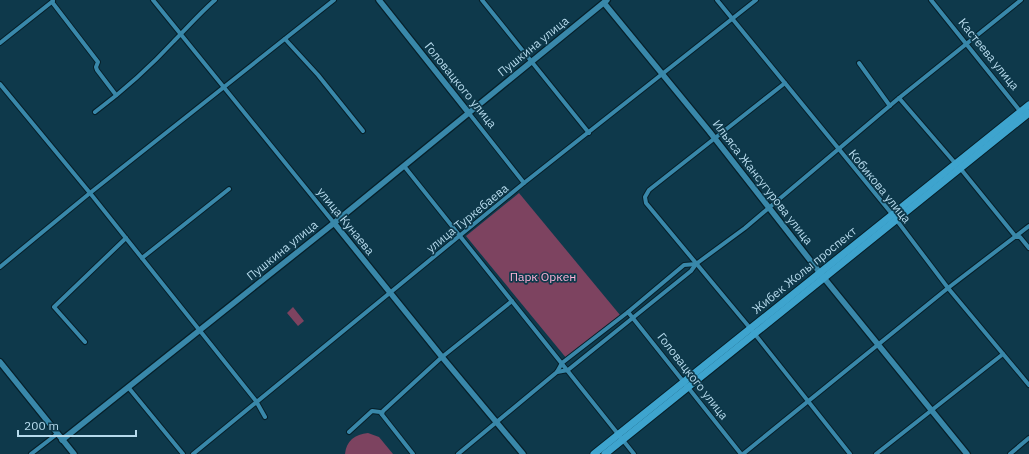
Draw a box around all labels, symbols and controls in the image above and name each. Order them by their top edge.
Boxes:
street label: Пушкина улица [494,12,572,79]
street label: Кастеева улица [955,15,1023,93]
street label: Головацкого улица [422,39,501,131]
street label: Ильяса Жансугурова улица [710,117,817,248]
street label: Кобикова улица [846,146,915,226]
street label: улица Туркебаева [423,180,512,256]
street label: улица Кунаева [314,184,378,258]
street label: Пушкина улица [243,216,321,283]
street label: Жибек Жолы проспект [749,223,860,317]
park label: Парк Оркен [510,269,576,284]
street label: Головацкого улица [654,330,732,423]
scale bar [18,412,136,438]
text: 200 m [24,418,59,433]

